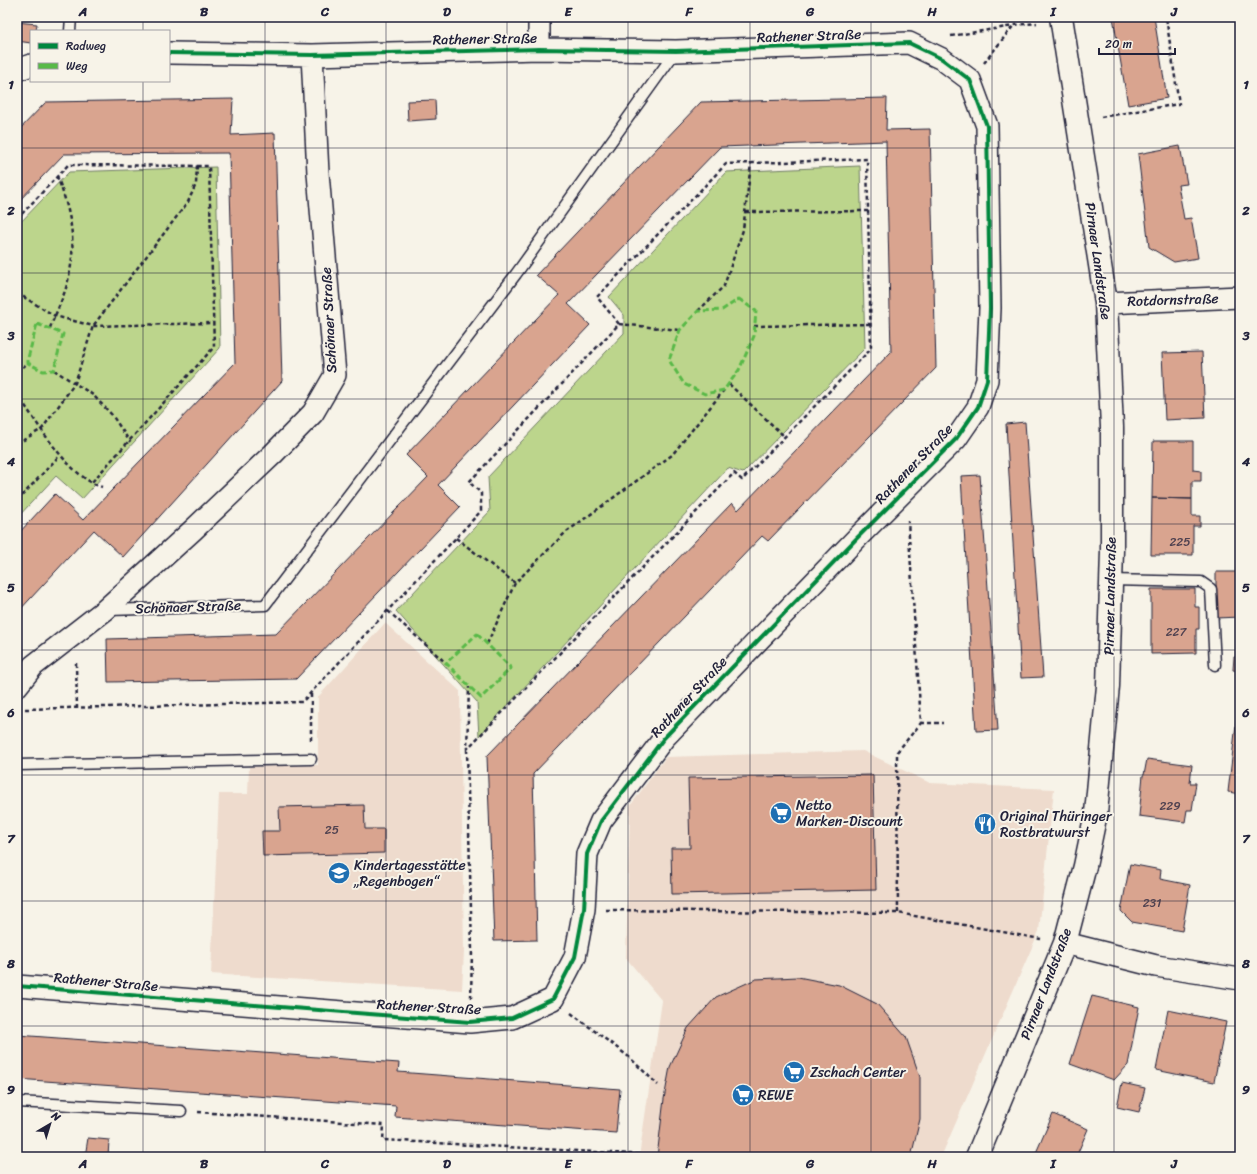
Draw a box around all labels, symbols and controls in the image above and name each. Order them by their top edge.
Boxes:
text: A [78,0,87,23]
text: B [200,0,209,23]
text: C [320,0,330,23]
text: D [443,0,451,23]
text: E [564,0,573,23]
text: F [684,0,693,23]
text: G [805,0,815,23]
text: H [926,0,937,23]
text: I [1049,0,1057,23]
text: J [1170,0,1178,23]
street label: Rathener Straße [756,22,862,50]
street label: Rathener Straße [433,26,537,52]
legend [30,30,170,82]
scale bar [1099,30,1175,56]
text: 20 m [1105,33,1132,55]
text: Radweg [66,35,106,57]
text: Weg [66,55,87,77]
text: 1 [8,73,14,96]
text: 1 [1243,73,1249,96]
text: 2 [6,199,15,222]
text: 2 [1241,199,1250,222]
street label: Pirnaer Landstraße [1077,201,1119,322]
street label: Schönaer Straße [314,266,344,374]
street label: Rotdornstraße [1127,286,1219,314]
text: 3 [6,324,15,347]
text: 3 [1241,324,1250,347]
street label: Rathener Straße [869,418,959,510]
text: 4 [6,450,16,473]
text: 4 [1241,450,1251,473]
house number: 225 [1169,531,1191,553]
street label: Pirnaer Landstraße [1096,536,1124,655]
text: 5 [7,576,15,599]
text: 5 [1242,576,1250,599]
street label: Schönaer Straße [135,593,241,621]
house number: 227 [1166,621,1187,643]
street label: Rathener Straße [644,650,734,744]
text: 6 [6,701,15,724]
text: 6 [1241,701,1250,724]
place label: Netto Marken-Discount [796,793,903,834]
house number: 229 [1159,795,1181,817]
supermarket icon: Netto Marken-Discount [768,800,794,826]
place label: Original Thüringer Rostbratwurst [1000,804,1113,845]
restaurant icon: Original Thüringer Rostbratwurst [972,811,998,837]
house number: 25 [325,819,339,841]
text: 7 [7,827,16,850]
text: 7 [1242,827,1251,850]
place label: Kindertagesstätte „Regenbogen“ [353,853,466,894]
school or university icon: Kindertagesstätte „Regenbogen“ [326,860,352,886]
house number: 231 [1143,892,1161,914]
street label: Pirnaer Landstraße [1013,924,1079,1044]
text: 8 [6,952,15,975]
text: 8 [1241,952,1250,975]
street label: Rathener Straße [53,965,159,999]
street label: Rathener Straße [376,992,482,1022]
supermarket icon: Zschach Center [781,1059,807,1085]
place label: Zschach Center [810,1060,907,1085]
text: 9 [7,1078,15,1101]
text: 9 [1242,1078,1250,1101]
supermarket icon: REWE [730,1082,756,1108]
place label: REWE [758,1083,794,1108]
north arrow [30,1104,70,1144]
text: N [46,1106,65,1127]
text: A [78,1152,87,1174]
text: B [200,1152,209,1174]
text: C [320,1152,330,1174]
text: D [443,1152,451,1174]
text: E [564,1152,573,1174]
text: F [684,1152,693,1174]
text: G [805,1152,815,1174]
text: H [926,1152,937,1174]
text: I [1049,1152,1057,1174]
text: J [1170,1152,1178,1174]

